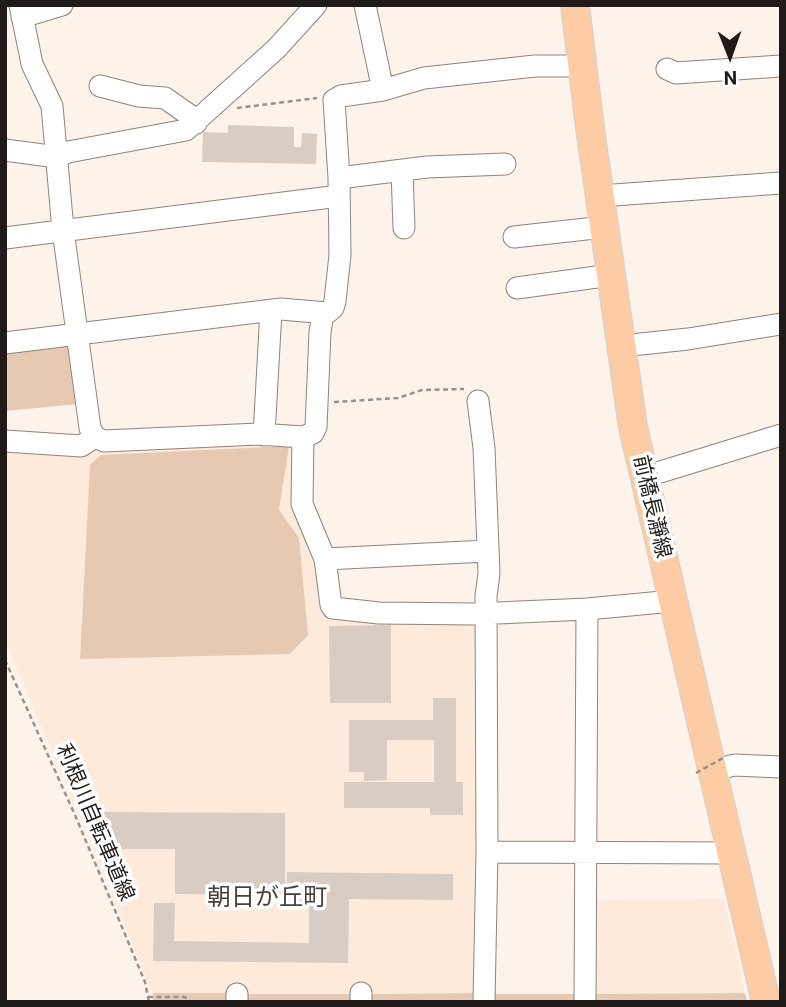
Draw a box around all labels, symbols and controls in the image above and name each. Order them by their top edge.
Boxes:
north arrow [695,21,765,91]
text: N [723,66,737,89]
street label: 前橋長瀞線 [627,453,675,561]
street label: 利根川自転車道線 [50,741,138,905]
district label: 朝日が丘町 [207,885,327,913]

